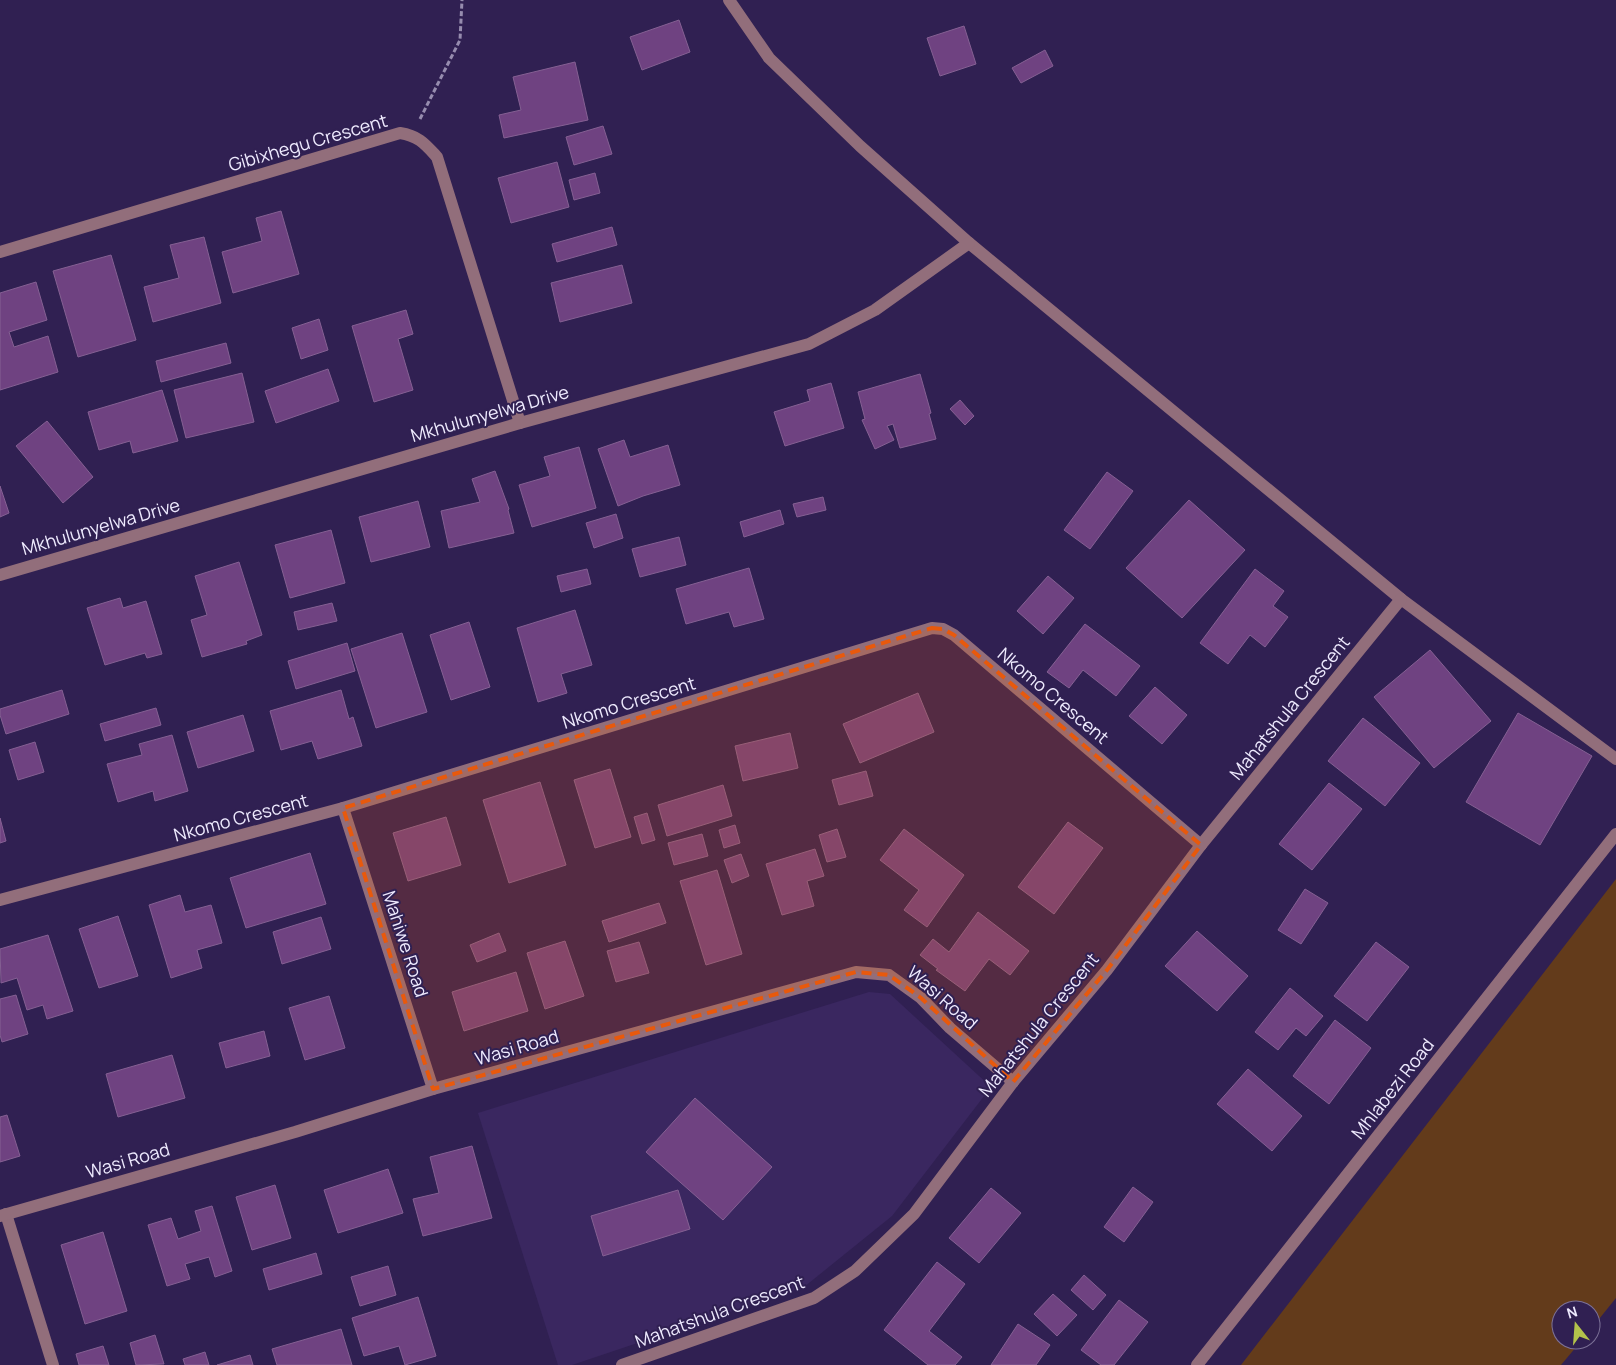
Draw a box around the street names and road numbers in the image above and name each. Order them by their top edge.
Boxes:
street label: Gibixhegu Crescent [225,108,390,176]
street label: Mkhulunyelwa Drive [408,379,572,447]
street label: Mkhulunyelwa Drive [19,492,183,560]
street label: Mahatshula Crescent [1224,630,1355,784]
street label: Nkomo Crescent [993,642,1114,749]
street label: Nkomo Crescent [559,670,698,734]
street label: Nkomo Crescent [171,788,311,847]
street label: Mahiwe Road [378,888,434,1000]
street label: Mahatshula Crescent [973,947,1104,1101]
street label: Wasi Road [902,960,983,1034]
street label: Wasi Road [472,1024,561,1070]
street label: Mhlabezi Road [1345,1033,1439,1144]
street label: Wasi Road [83,1137,172,1183]
street label: Mahatshula Crescent [632,1269,808,1353]

